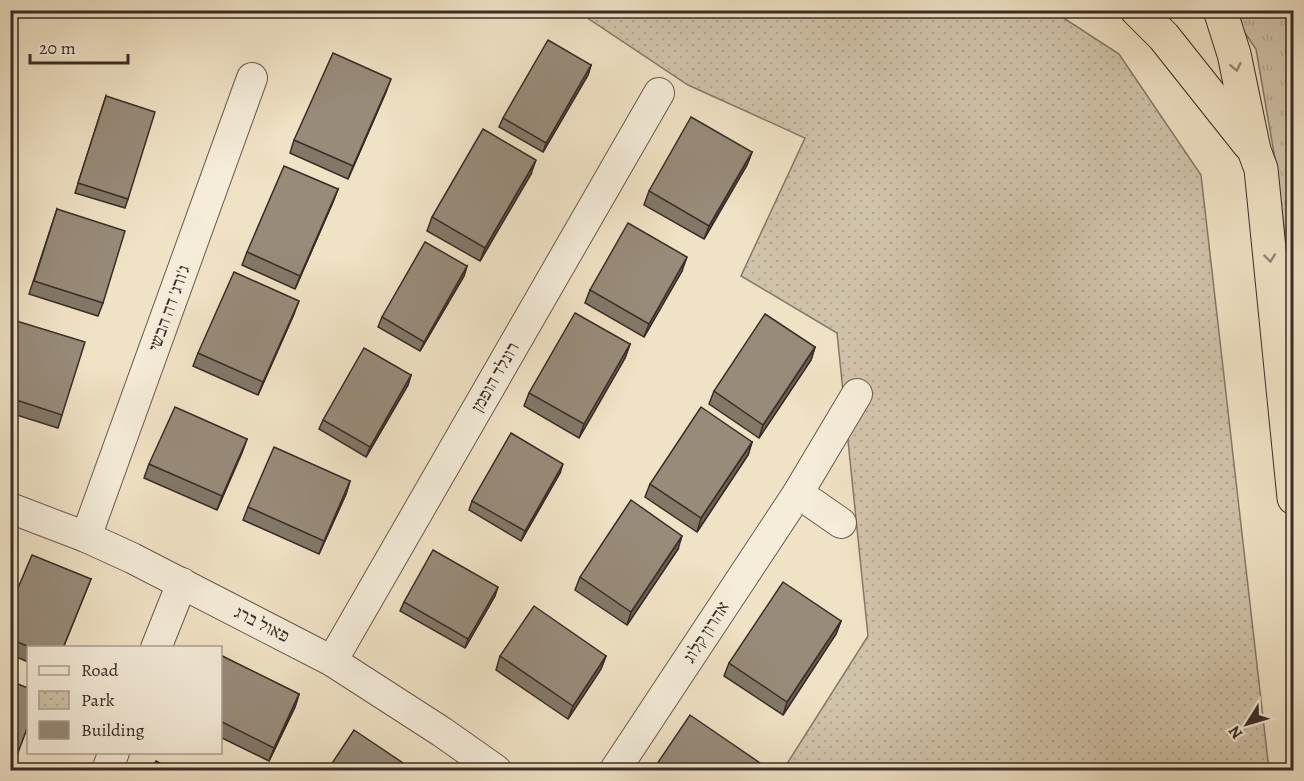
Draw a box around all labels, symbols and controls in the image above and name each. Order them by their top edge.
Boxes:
scale bar [30,27,128,65]
text: 20 m [39,36,76,60]
one-way arrow [1229,61,1242,71]
one-way arrow [1263,254,1276,263]
street label: ג'ורג' דה הבשי [142,261,196,355]
street label: רונלד הופמן [465,338,525,416]
street label: אהרון קלוג [677,597,735,667]
street label: פאול ברג [230,600,294,648]
legend [27,646,222,754]
text: Road [81,658,119,682]
text: Park [81,688,115,712]
north arrow [1217,694,1277,754]
text: Building [81,718,145,742]
text: N [1223,721,1248,744]

